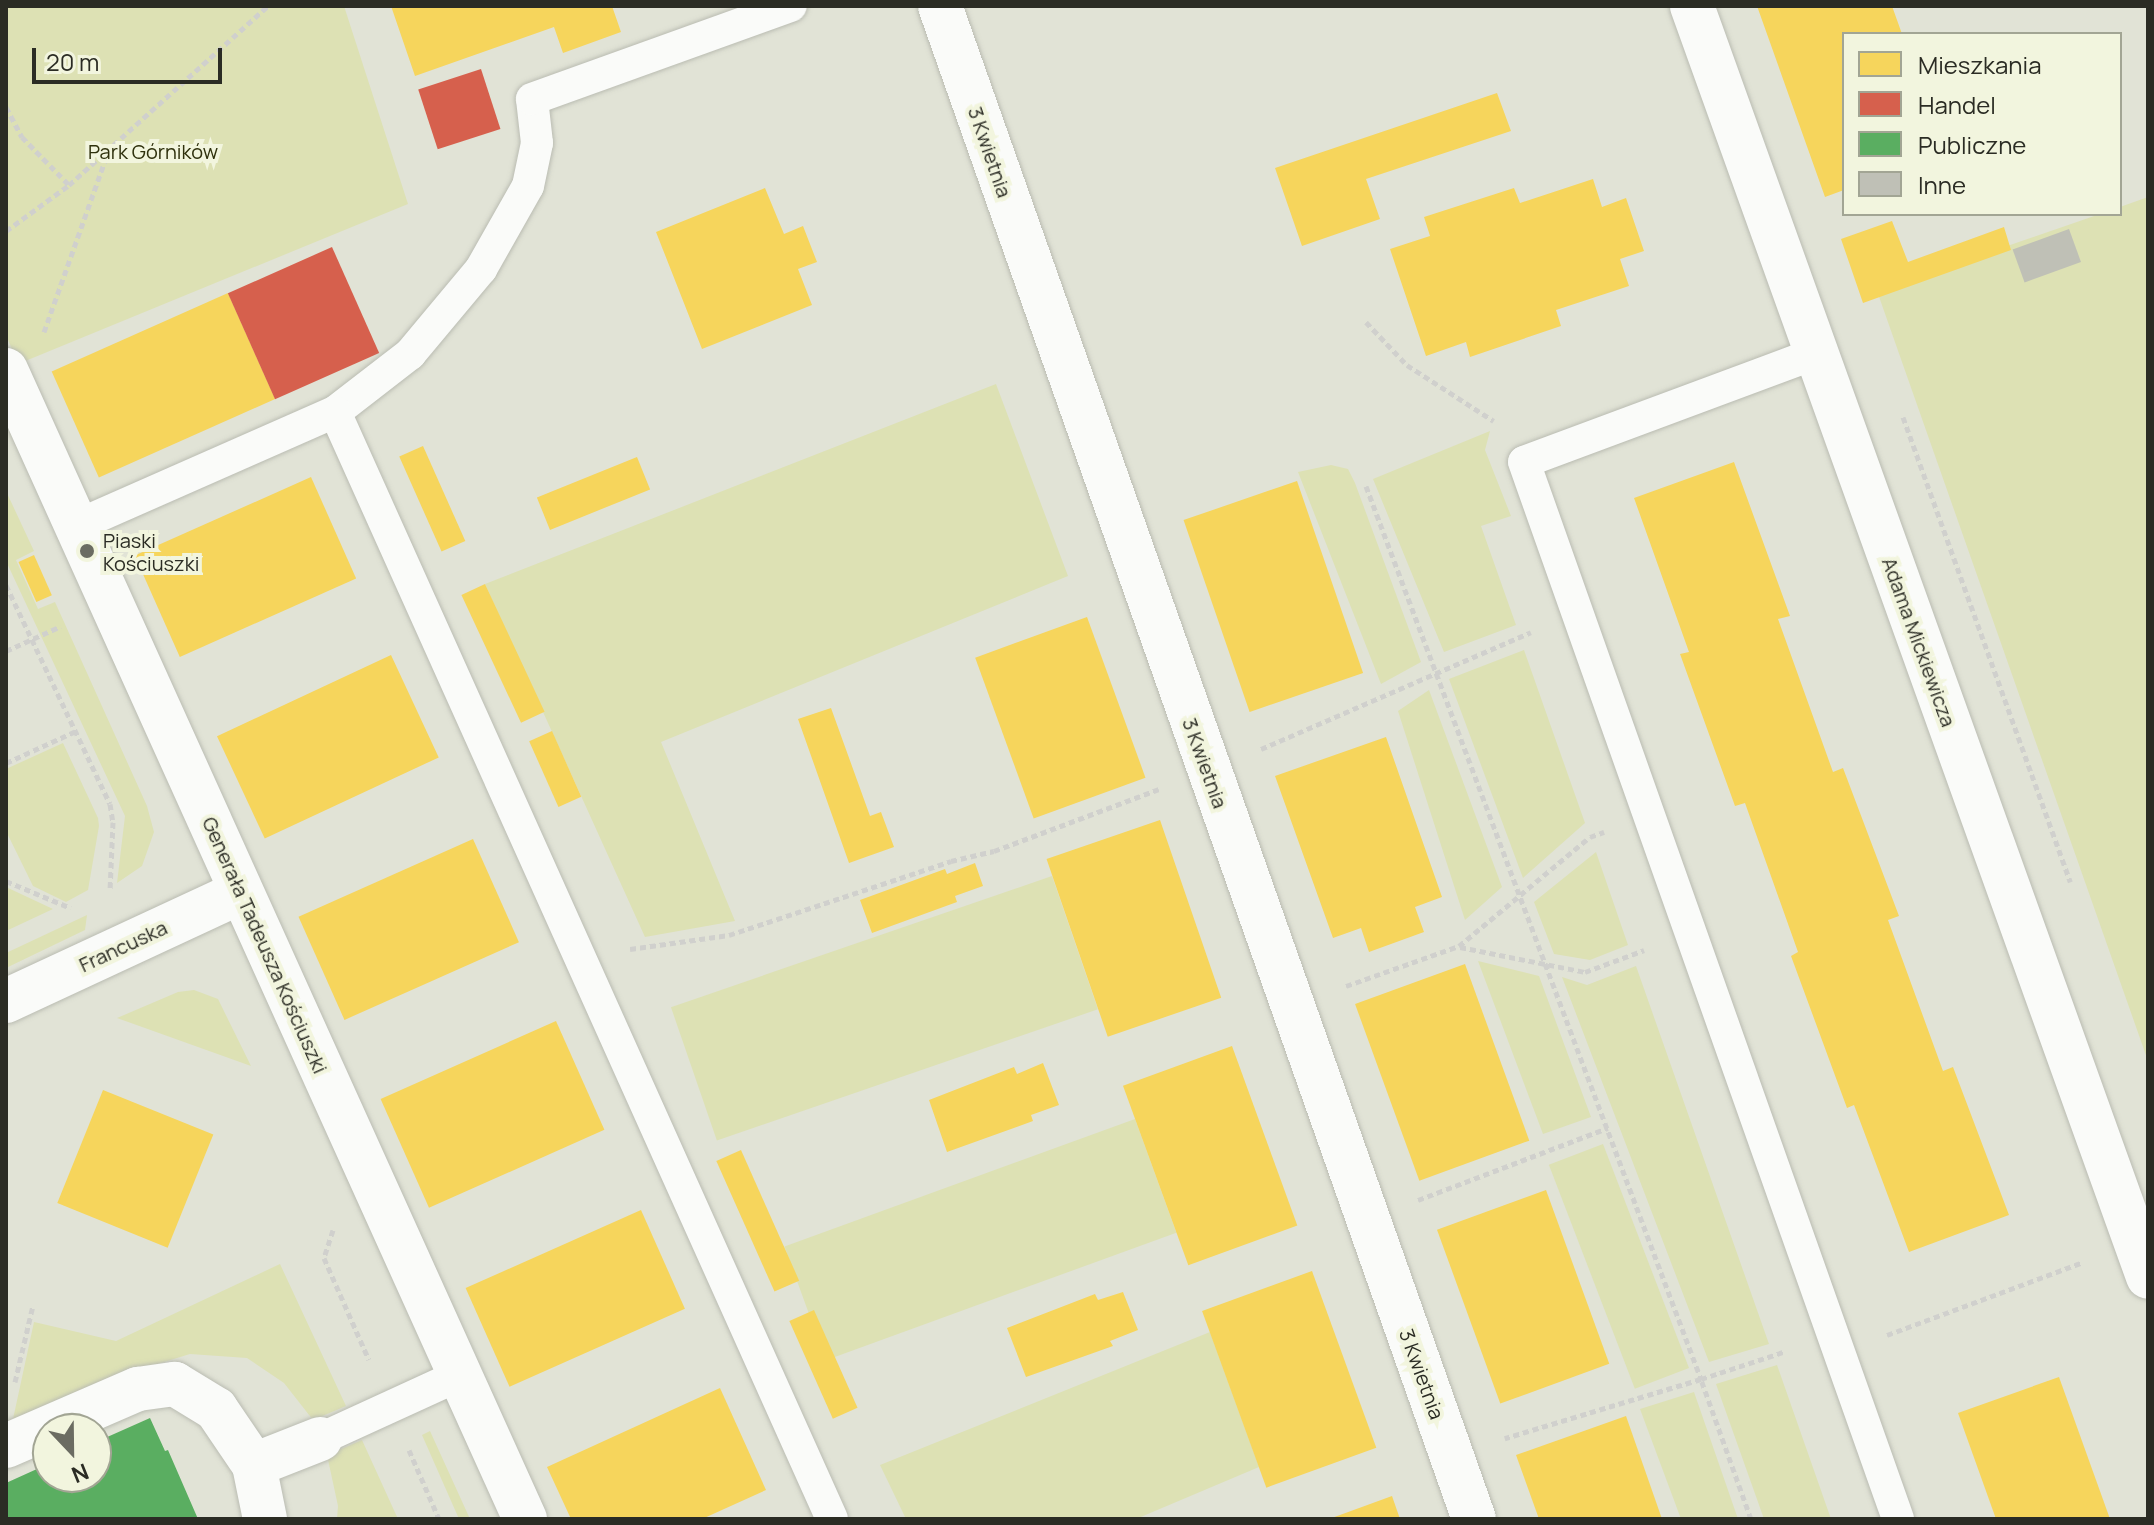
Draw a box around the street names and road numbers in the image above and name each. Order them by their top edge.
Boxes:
street label: 3 Kwietnia [963,104,1017,200]
street label: Adama Mickiewicza [1877,554,1961,730]
street label: 3 Kwietnia [1178,715,1232,811]
street label: Generała Tadeusza Kościuszki [197,813,333,1077]
street label: Francuska [75,915,171,977]
street label: 3 Kwietnia [1395,1326,1449,1422]

